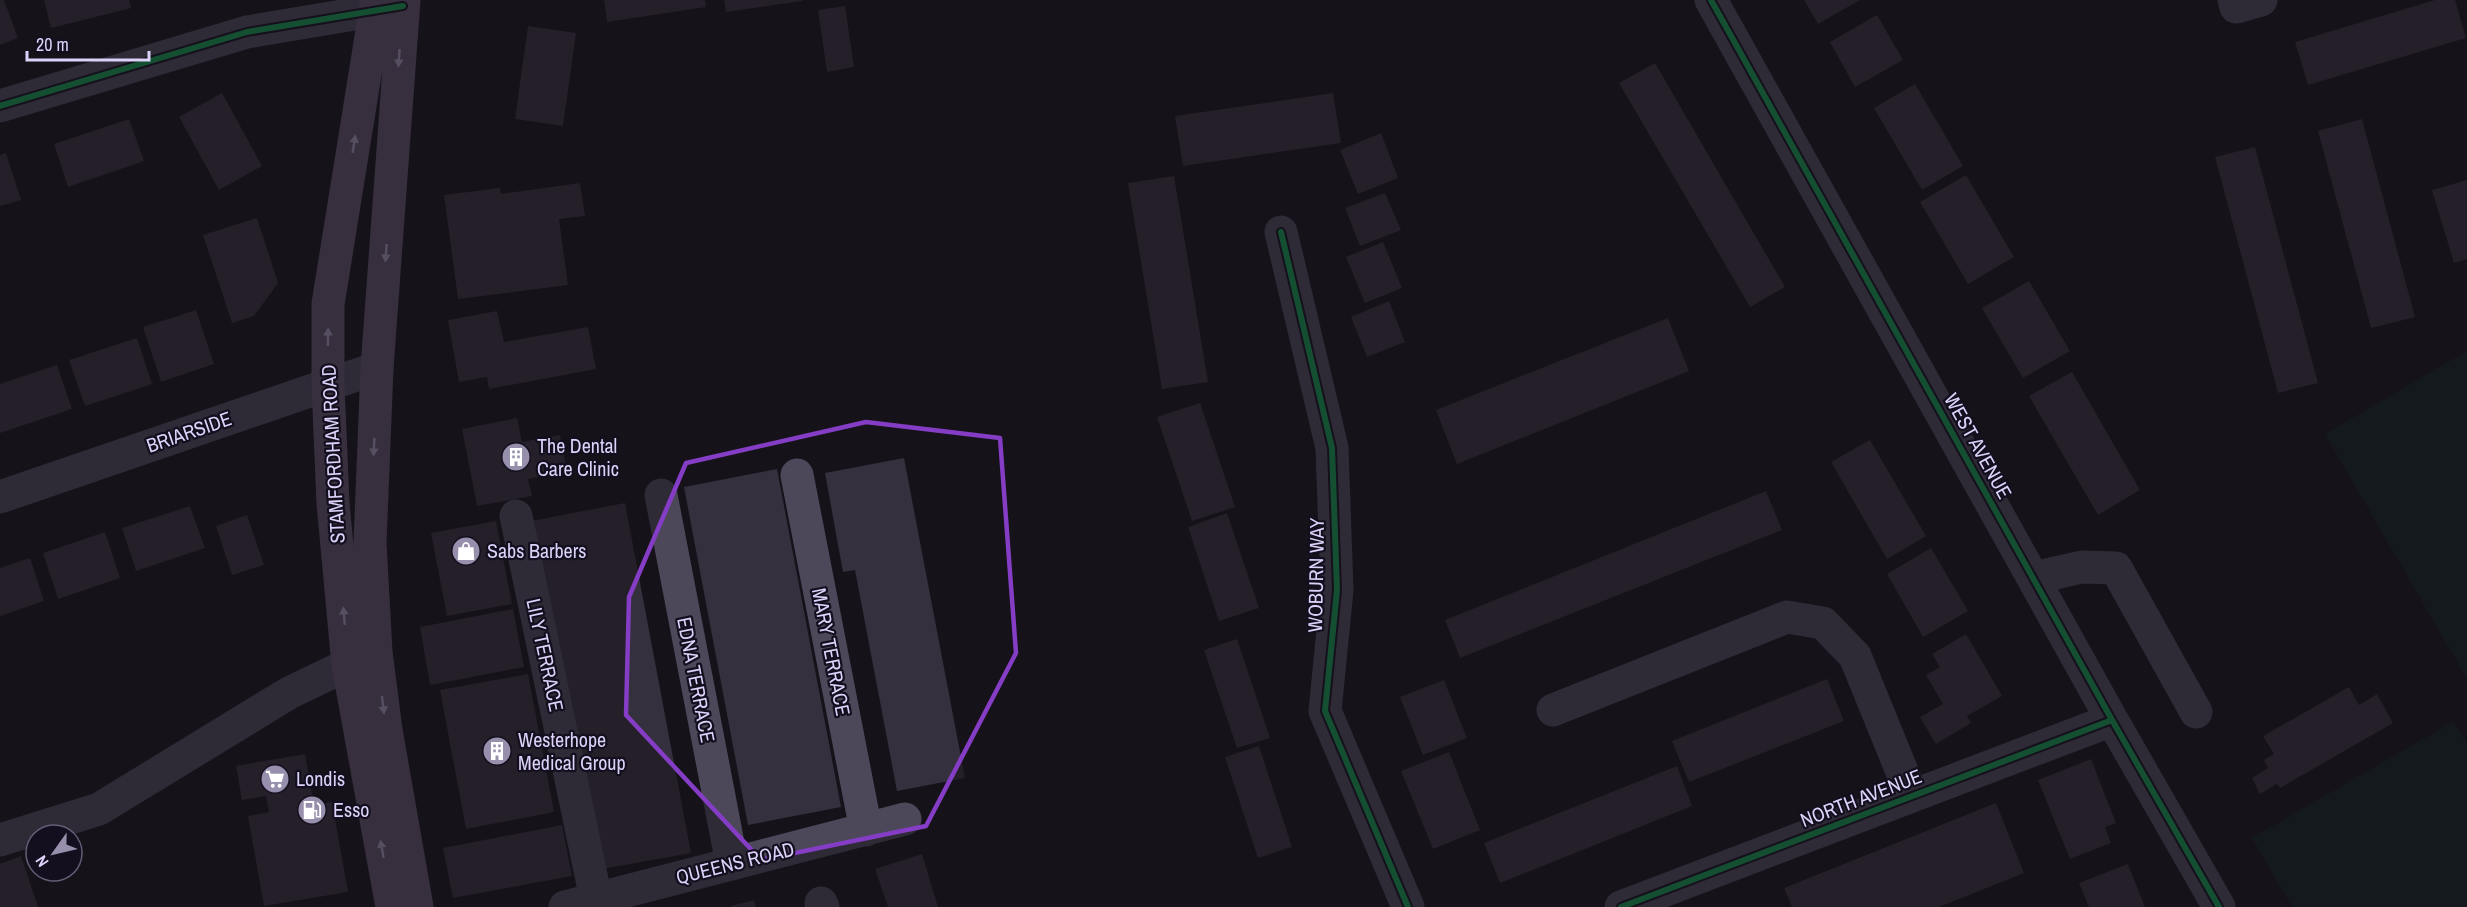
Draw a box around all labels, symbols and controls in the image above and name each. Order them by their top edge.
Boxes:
scale bar [27,24,148,62]
text: 20 m [36,32,69,57]
one-way arrow [394,49,404,68]
one-way arrow [350,135,359,154]
one-way arrow [381,243,390,262]
one-way arrow [323,328,333,347]
street label: STAMFORDHAM ROAD [314,364,351,544]
street label: WEST AVENUE [1938,388,2019,503]
street label: BRIARSIDE [143,404,235,459]
place label: The Dental Care Clinic [537,432,619,482]
one-way arrow [369,438,378,457]
building icon: The Dental Care Clinic [500,441,532,473]
street label: WOBURN WAY [1301,517,1330,633]
shop icon: Sabs Barbers [450,535,482,567]
place label: Sabs Barbers [487,537,586,564]
street label: MARY TERRACE [806,586,857,718]
street label: LILY TERRACE [520,596,571,714]
one-way arrow [339,606,349,625]
street label: EDNA TERRACE [671,615,722,745]
one-way arrow [378,695,387,714]
place label: Westerhope Medical Group [518,726,626,776]
building icon: Westerhope Medical Group [481,735,513,767]
street label: NORTH AVENUE [1796,762,1925,833]
supermarket icon: Londis [259,763,291,795]
place label: Londis [296,765,345,792]
fuel station icon: Esso [296,794,328,826]
place label: Esso [333,796,369,823]
north arrow [24,823,84,883]
street label: QUEENS ROAD [673,835,797,890]
one-way arrow [377,840,386,859]
text: N [30,851,53,871]

